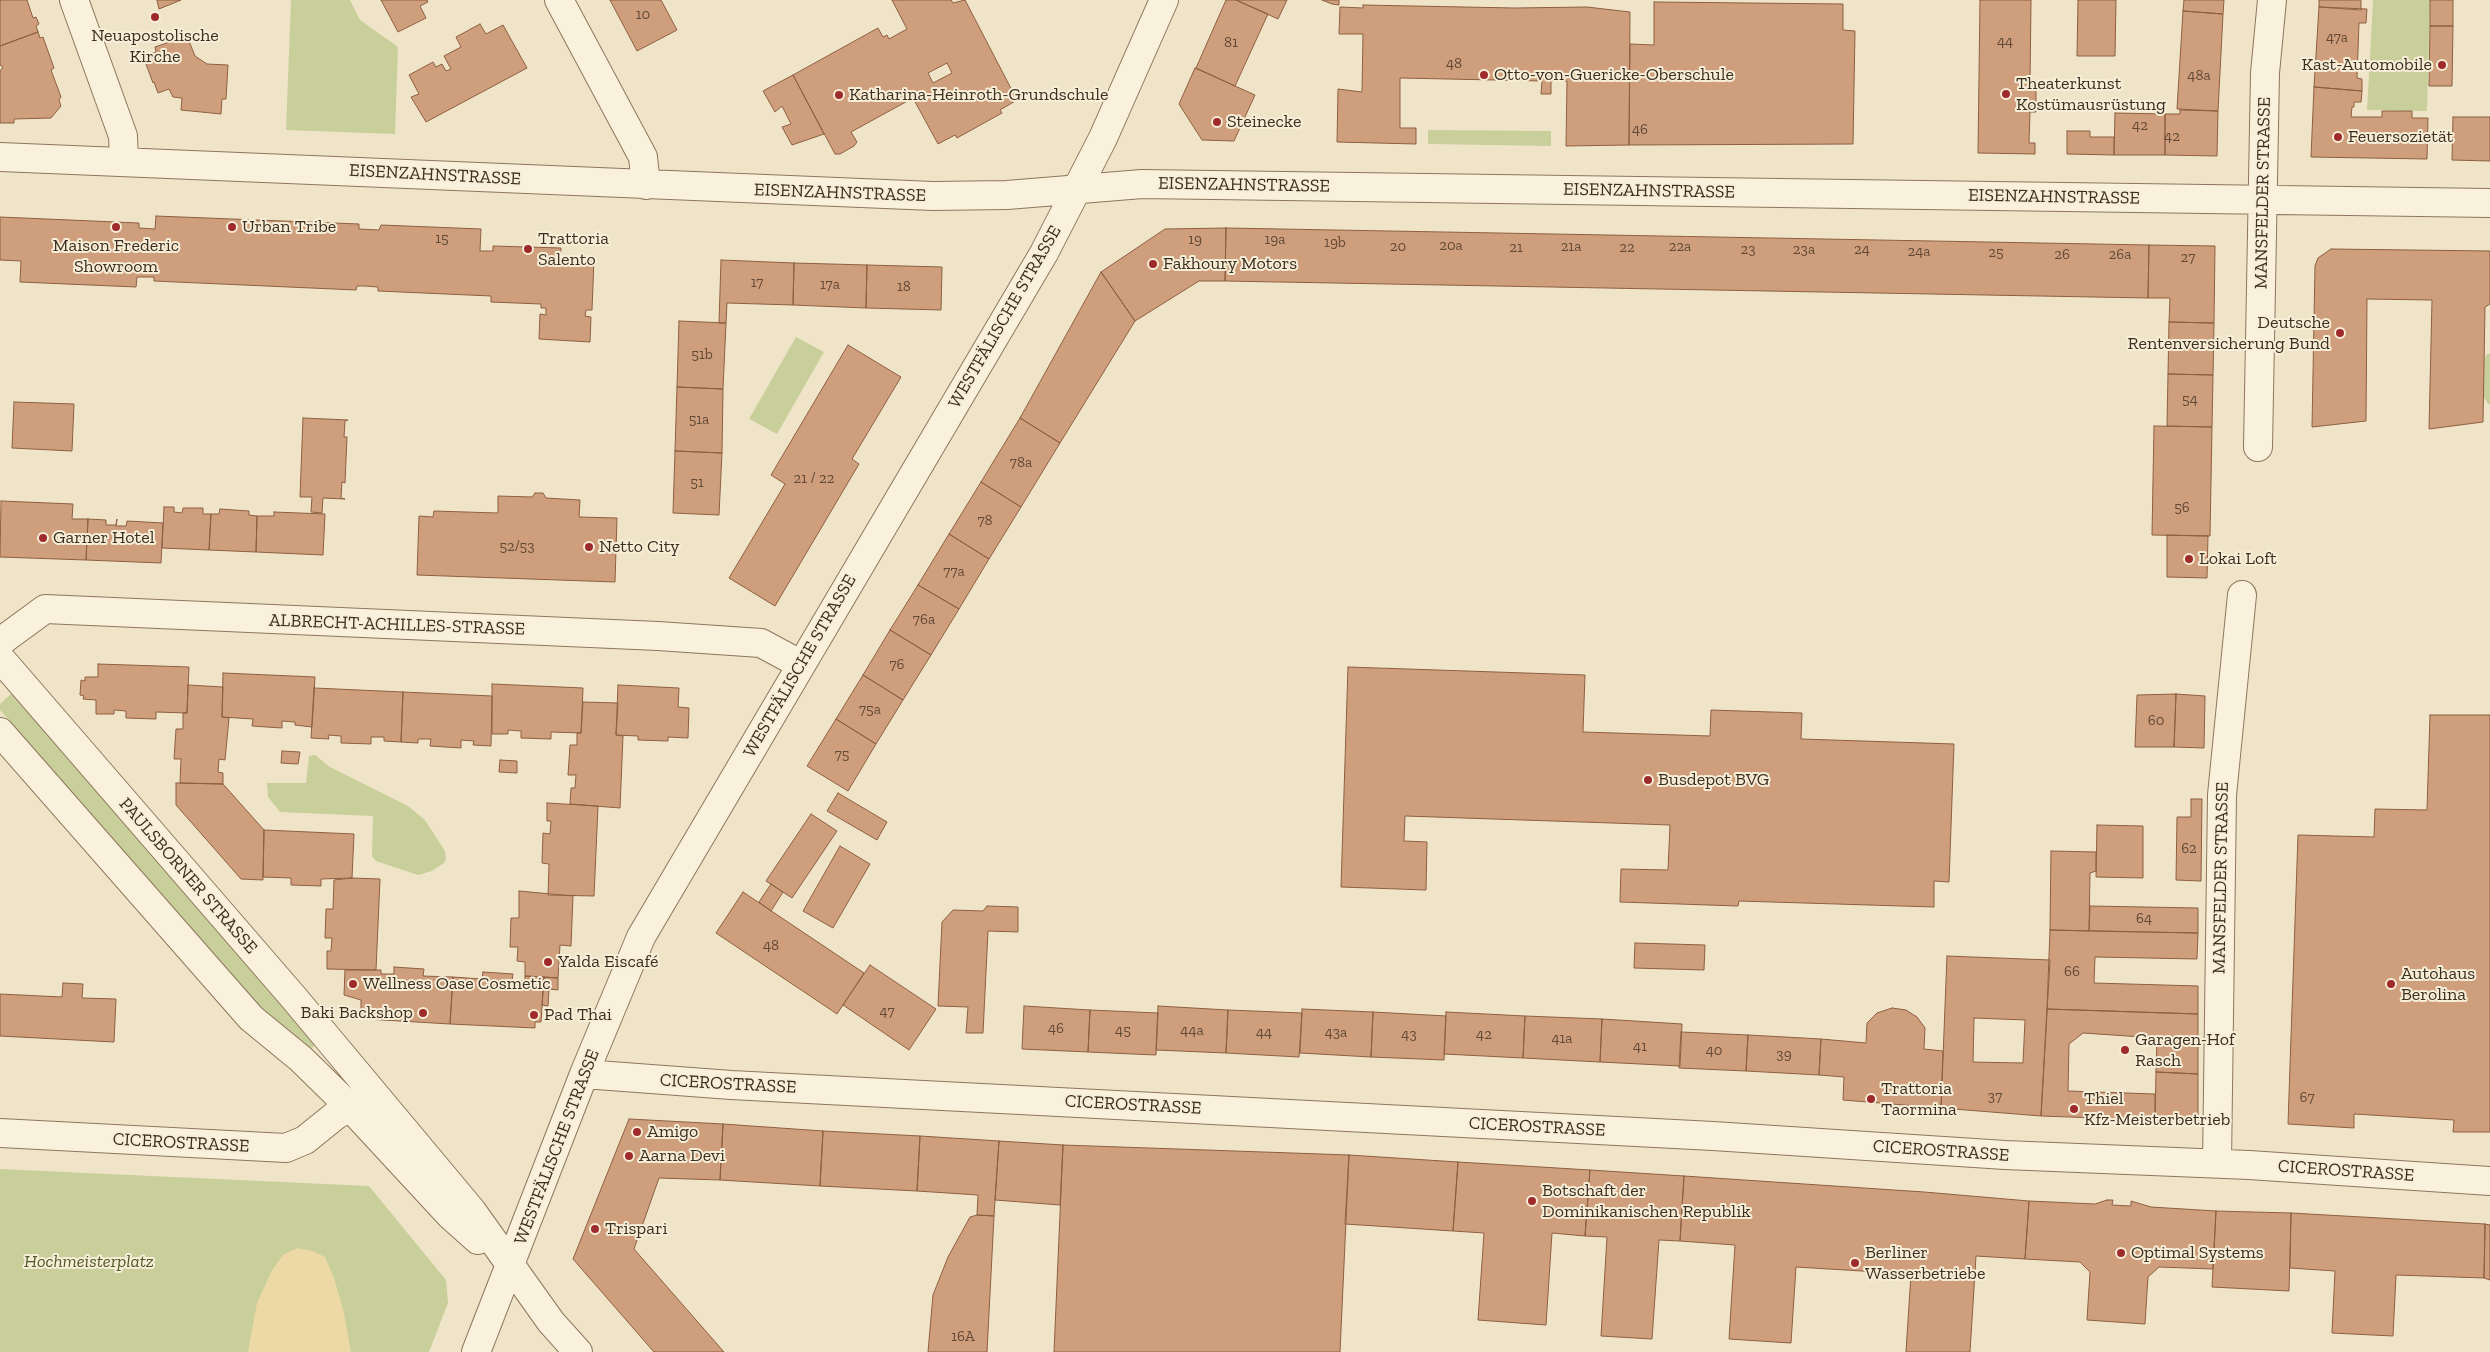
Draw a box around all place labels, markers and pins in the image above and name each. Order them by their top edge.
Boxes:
marker: Neuapostolische Kirche [149,11,161,23]
place label: Neuapostolische Kirche [91,25,219,68]
place label: Kast-Automobile [2301,54,2432,76]
marker: Kast-Automobile [2436,59,2448,71]
place label: Otto-von-Guericke-Oberschule [1494,64,1734,86]
marker: Otto-von-Guericke-Oberschule [1478,69,1490,81]
place label: Theaterkunst Kostümausrüstung [2016,73,2166,116]
place label: Katharina-Heinroth-Grundschule [849,84,1108,106]
marker: Theaterkunst Kostümausrüstung [2000,88,2012,100]
marker: Katharina-Heinroth-Grundschule [833,89,845,101]
place label: Steinecke [1227,111,1301,133]
marker: Steinecke [1211,116,1223,128]
place label: Feuersozietät [2348,126,2453,148]
marker: Feuersozietät [2332,131,2344,143]
place label: Urban Tribe [242,216,336,238]
marker: Maison Frederic Showroom [110,221,122,233]
marker: Urban Tribe [226,221,238,233]
place label: Trattoria Salento [538,228,609,270]
place label: Maison Frederic Showroom [53,235,179,278]
marker: Trattoria Salento [522,243,534,255]
place label: Fakhoury Motors [1163,253,1297,275]
marker: Fakhoury Motors [1147,258,1159,270]
place label: Deutsche Rentenversicherung Bund [2128,312,2330,354]
marker: Deutsche Rentenversicherung Bund [2334,327,2346,339]
place label: Garner Hotel [53,527,154,549]
marker: Garner Hotel [37,532,49,544]
place label: Netto City [599,536,680,558]
marker: Netto City [583,541,595,553]
place label: Lokai Loft [2199,548,2277,570]
marker: Lokai Loft [2183,553,2195,565]
place label: Busdepot BVG [1658,769,1769,791]
marker: Busdepot BVG [1642,774,1654,786]
place label: Yalda Eiscafé [558,951,659,973]
marker: Yalda Eiscafé [542,956,554,968]
place label: Autohaus Berolina [2401,963,2475,1006]
place label: Wellness Oase Cosmetic [363,973,551,995]
marker: Wellness Oase Cosmetic [347,978,359,990]
marker: Autohaus Berolina [2385,978,2397,990]
place label: Baki Backshop [301,1002,413,1024]
place label: Pad Thai [544,1004,612,1026]
marker: Baki Backshop [417,1007,429,1019]
marker: Pad Thai [528,1009,540,1021]
place label: Garagen-Hof Rasch [2135,1029,2235,1072]
marker: Garagen-Hof Rasch [2119,1044,2131,1056]
place label: Trattoria Taormina [1881,1078,1957,1120]
place label: Thiel Kfz-Meisterbetrieb [2084,1088,2230,1130]
marker: Trattoria Taormina [1865,1093,1877,1105]
marker: Thiel Kfz-Meisterbetrieb [2068,1103,2080,1115]
place label: Amigo [647,1121,698,1143]
marker: Amigo [631,1126,643,1138]
place label: Aarna Devi [639,1145,725,1167]
marker: Aarna Devi [623,1150,635,1162]
place label: Botschaft der Dominikanischen Republik [1542,1180,1751,1222]
marker: Botschaft der Dominikanischen Republik [1526,1195,1538,1207]
place label: Trispari [605,1218,668,1240]
marker: Trispari [589,1223,601,1235]
place label: Berliner Wasserbetriebe [1865,1242,1985,1284]
place label: Optimal Systems [2131,1242,2264,1264]
marker: Optimal Systems [2115,1247,2127,1259]
marker: Berliner Wasserbetriebe [1849,1257,1861,1269]

